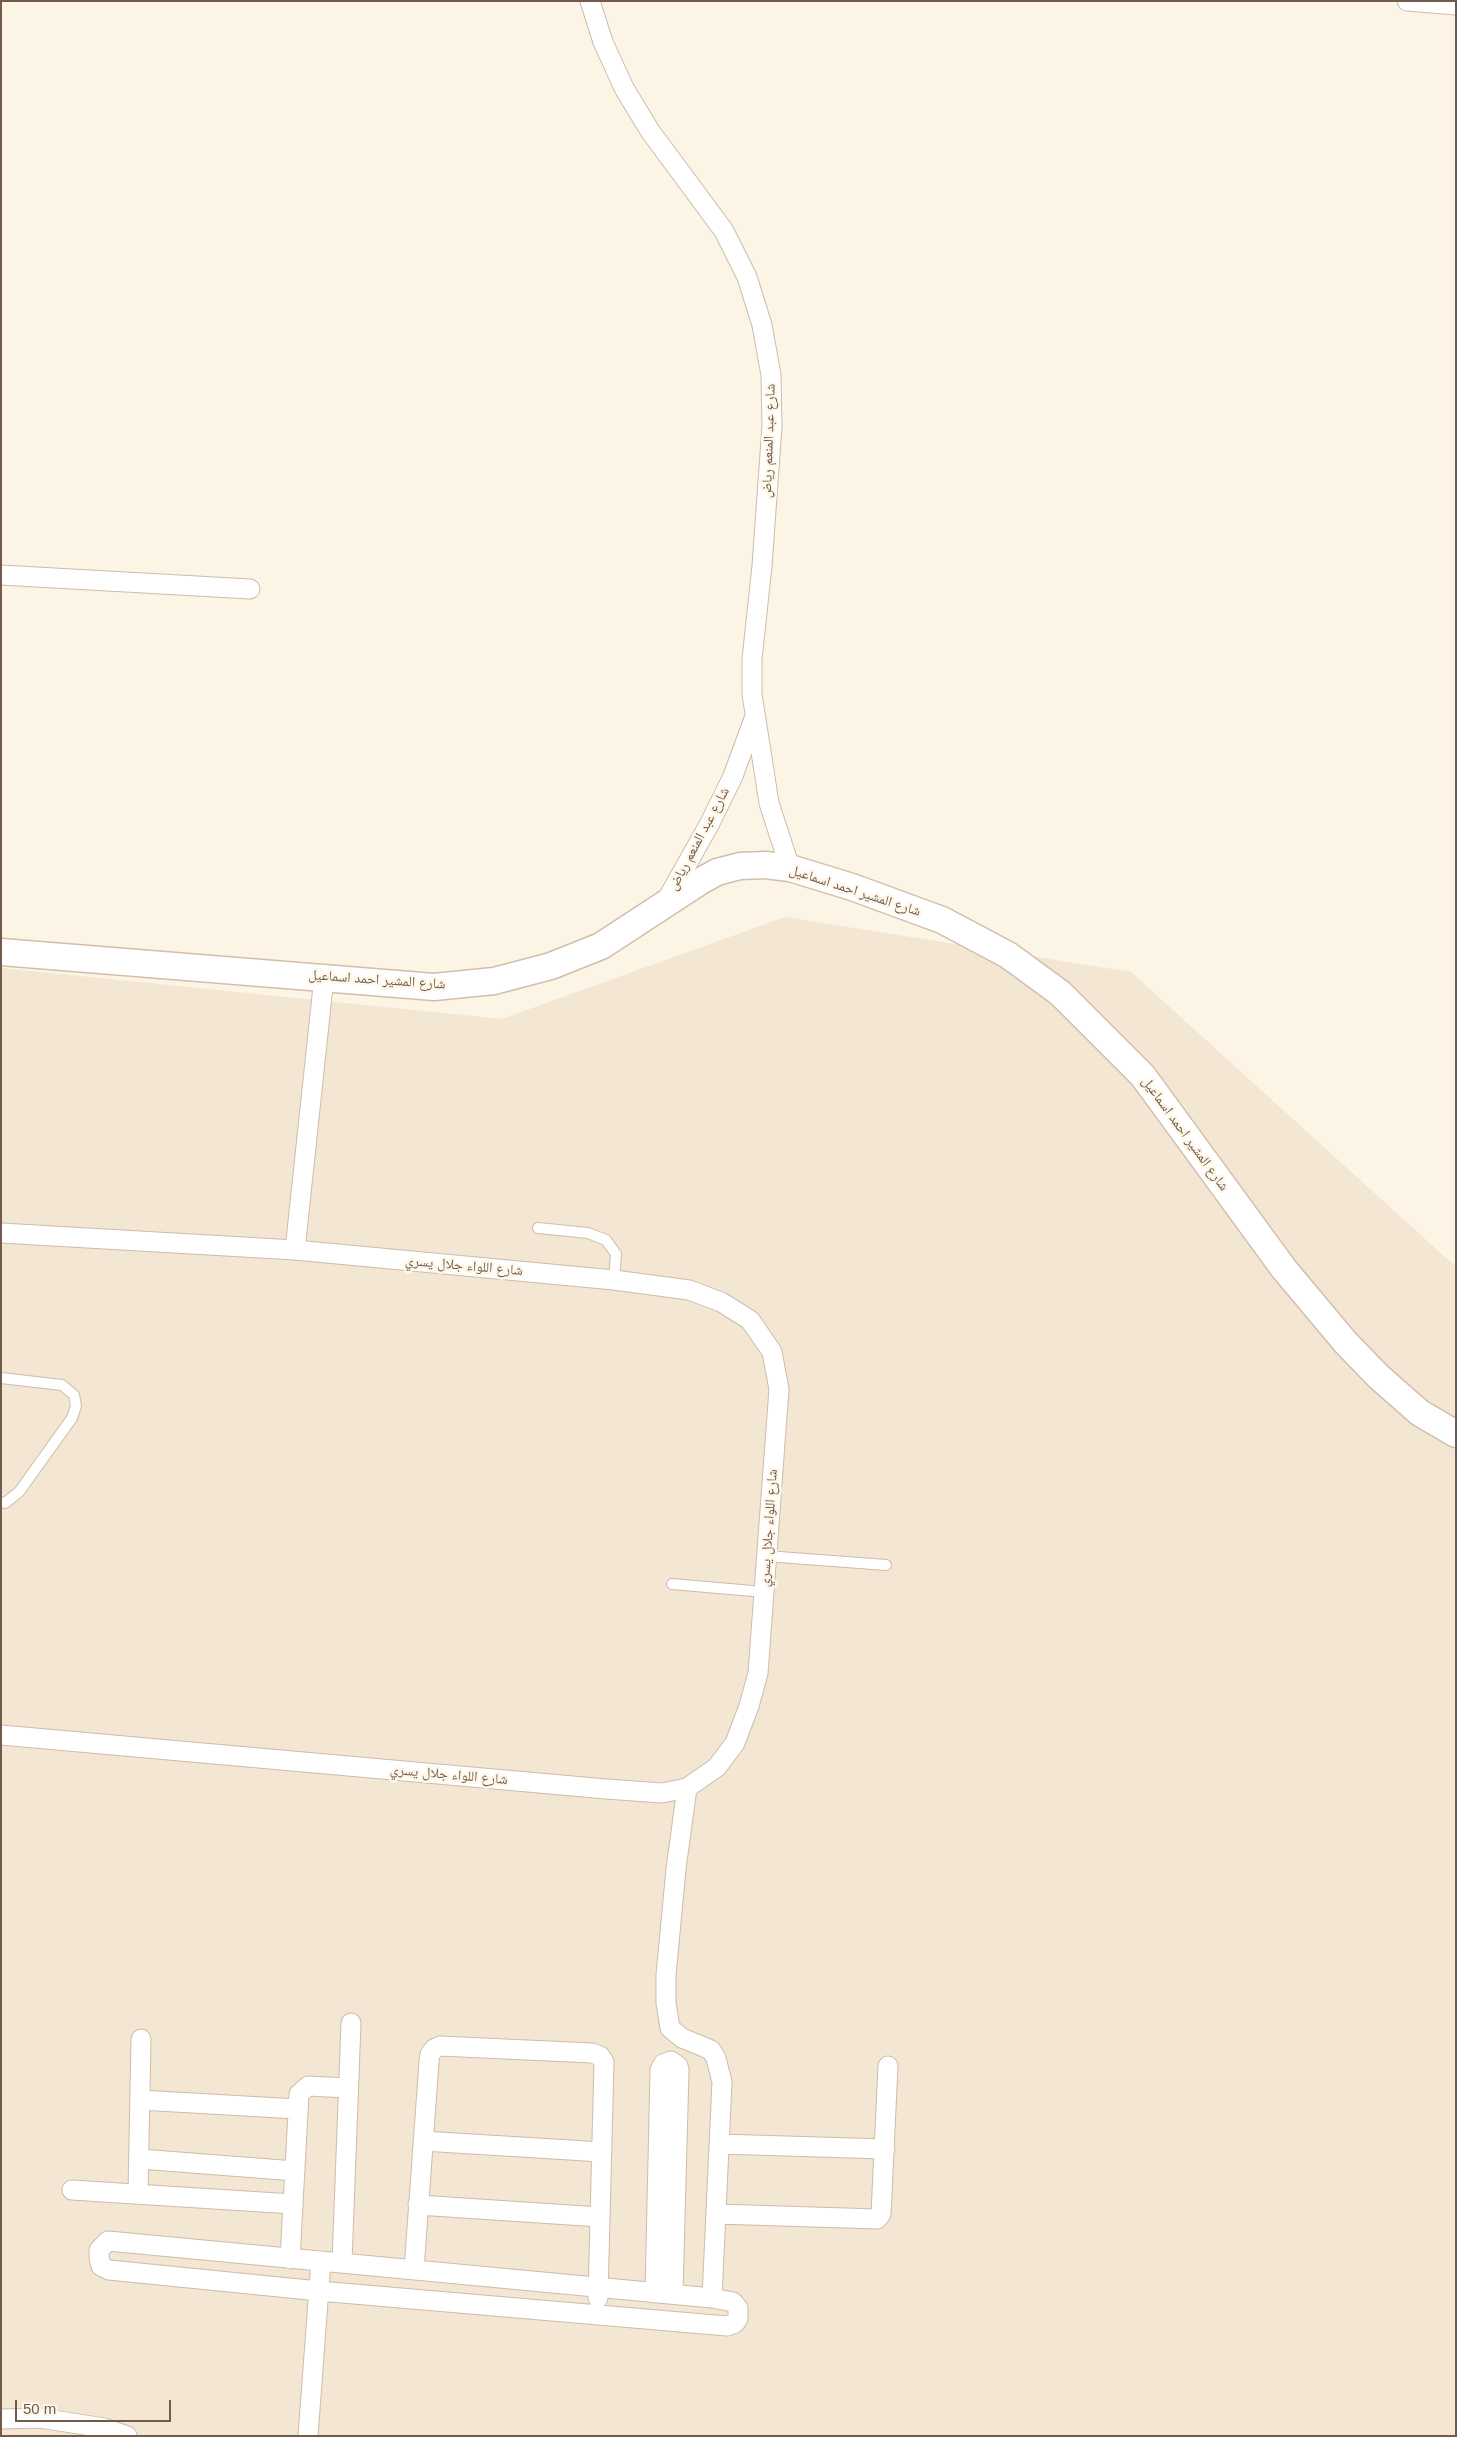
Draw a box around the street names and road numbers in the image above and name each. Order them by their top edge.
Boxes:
street label: شارع عبد المنعم رياض [759,383,779,499]
street label: شارع عبد المنعم رياض [665,784,733,894]
street label: شارع المشير احمد اسماعيل [787,862,923,920]
street label: شارع المشير احمد اسماعيل [308,967,446,993]
street label: شارع المشير احمد اسماعيل [1138,1074,1232,1194]
street label: شارع اللواء جلال يسري [404,1252,524,1280]
street label: شارع اللواء جلال يسري [756,1468,782,1588]
street label: شارع اللواء جلال يسري [389,1761,509,1789]

